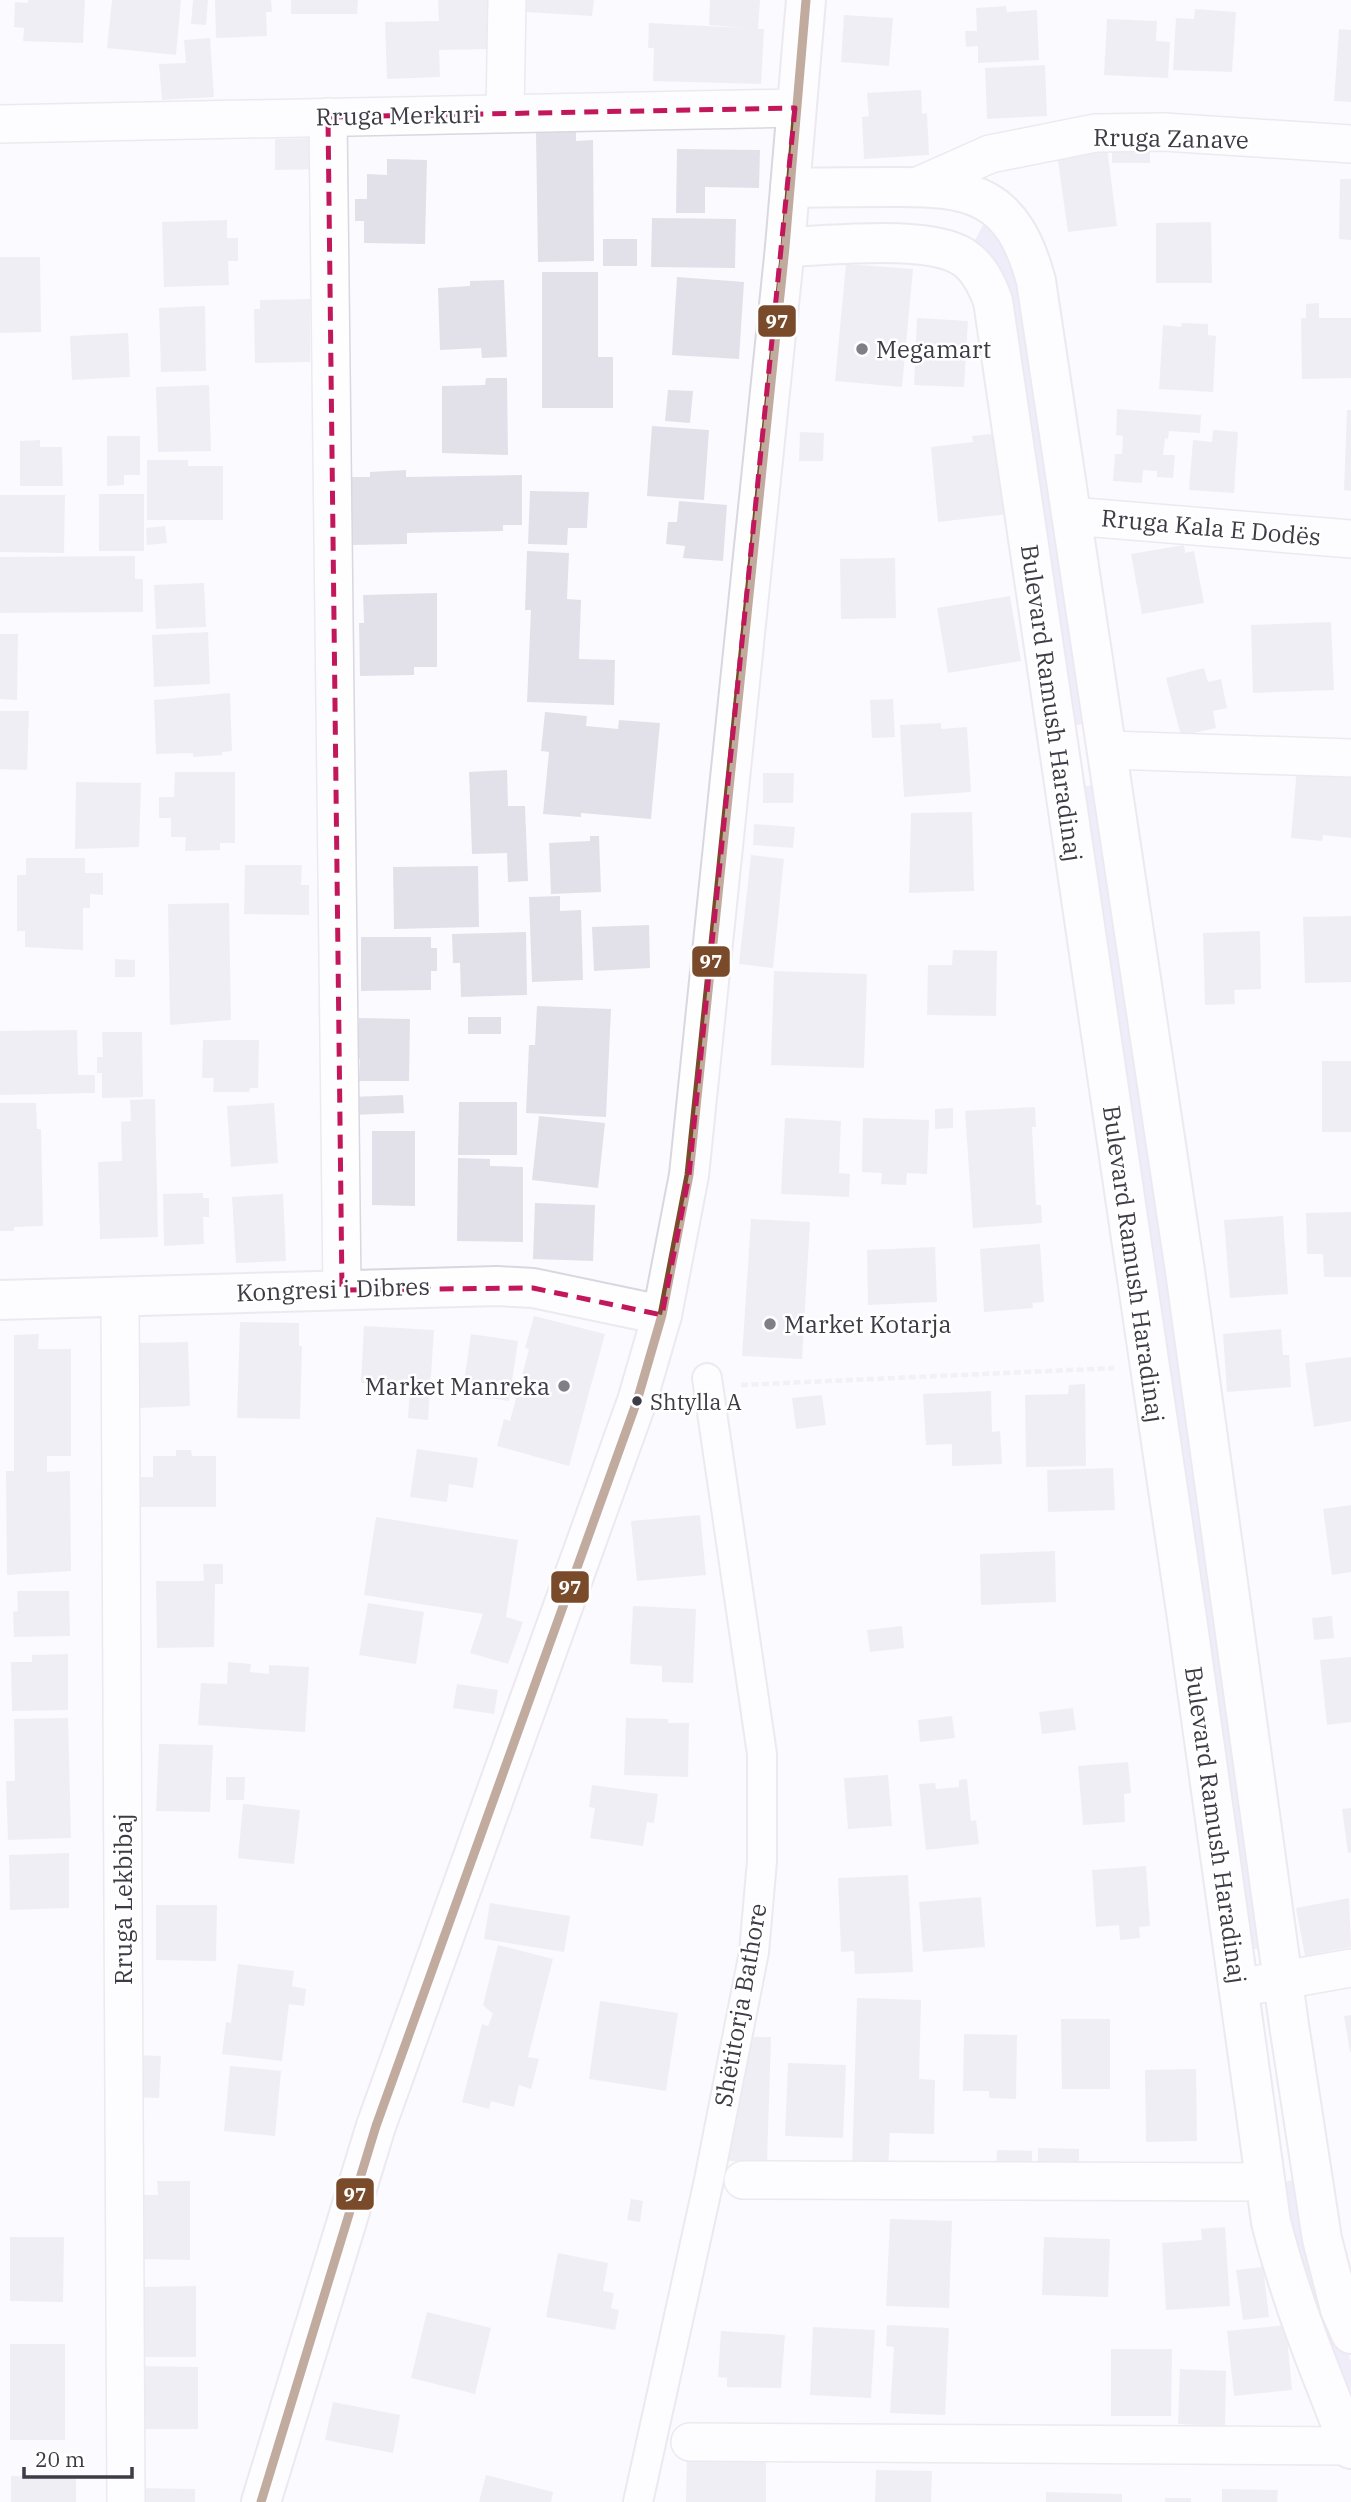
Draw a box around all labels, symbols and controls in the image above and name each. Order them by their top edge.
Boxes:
street label: Rruga Merkuri [315,98,481,132]
street label: Rruga Zanave [1093,121,1249,155]
line badge: 97 [757,304,797,338]
text: 97 [766,309,788,333]
place label: Megamart [876,333,991,365]
marker: Megamart [854,341,870,357]
street label: Rruga Kala E Dodës [1100,501,1322,553]
street label: Bulevard Ramush Haradinaj [1014,542,1090,864]
line badge: 97 [691,945,731,978]
text: 97 [700,949,722,973]
street label: Bulevard Ramush Haradinaj [1096,1103,1172,1425]
street label: Kongresi i Dibres [236,1270,430,1308]
place label: Market Kotarja [784,1308,952,1340]
marker: Market Kotarja [762,1316,778,1332]
place label: Market Manreka [365,1370,550,1402]
marker: Market Manreka [556,1378,572,1394]
place label: Shtylla A [650,1387,742,1416]
marker: Shtylla A [630,1394,644,1408]
line badge: 97 [550,1570,590,1604]
text: 97 [559,1575,581,1599]
street label: Bulevard Ramush Haradinaj [1178,1664,1254,1986]
street label: Rruga Lekbibaj [107,1813,139,1985]
street label: Shëtitorja Bathore [706,1901,774,2109]
line badge: 97 [335,2177,375,2211]
text: 97 [344,2182,366,2206]
scale bar [24,2436,133,2480]
text: 20 m [35,2445,85,2473]

